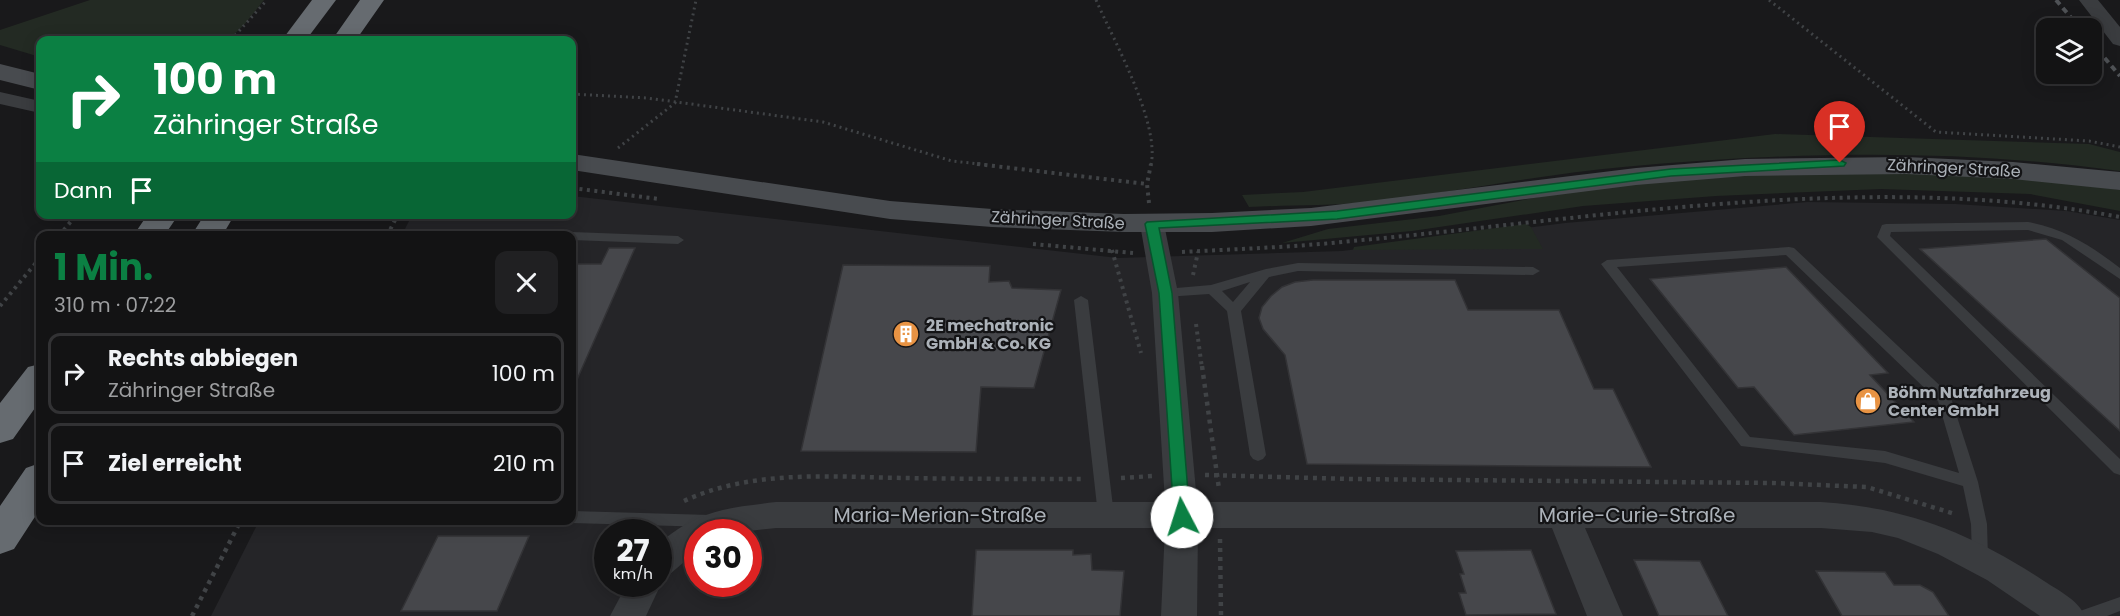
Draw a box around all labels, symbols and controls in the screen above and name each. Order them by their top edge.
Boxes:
map controls [2036,18,2102,84]
button: layers [2036,18,2102,84]
text: 100 m [153,50,277,109]
icon: right [54,60,132,138]
pin [1814,101,1865,163]
text: Zähringer Straße [153,106,379,143]
icon: arrive [1823,110,1856,143]
street label: Zähringer Straße [1887,153,2021,183]
icon: arrive [125,174,158,207]
text: Dann [54,175,113,206]
street label: Zähringer Straße [991,205,1125,235]
text: 1 Min. [54,242,153,293]
button: close [495,251,558,314]
text: 310 m · 07:22 [54,291,176,319]
place label: 2E mechatronic GmbH & Co. KG [926,314,1054,355]
building icon: 2E mechatronic GmbH & Co. KG [891,319,921,349]
text: Rechts abbiegen [108,343,298,374]
icon: right [57,357,90,390]
text: 100 m [492,358,555,389]
text: Zähringer Straße [108,376,275,404]
place label: Böhm Nutzfahrzeug Center GmbH [1888,381,2051,422]
shop icon: Böhm Nutzfahrzeug Center GmbH [1853,386,1883,416]
icon: arrive [57,447,90,480]
text: Ziel erreicht [108,448,242,479]
text: 210 m [493,448,555,479]
position arrow [1150,485,1214,549]
street label: Maria-Merian-Straße [833,501,1047,529]
street label: Marie-Curie-Straße [1539,501,1735,529]
speed limit sign: 30 [684,519,762,597]
text: 27 [616,529,650,572]
text: km/h [613,563,653,584]

